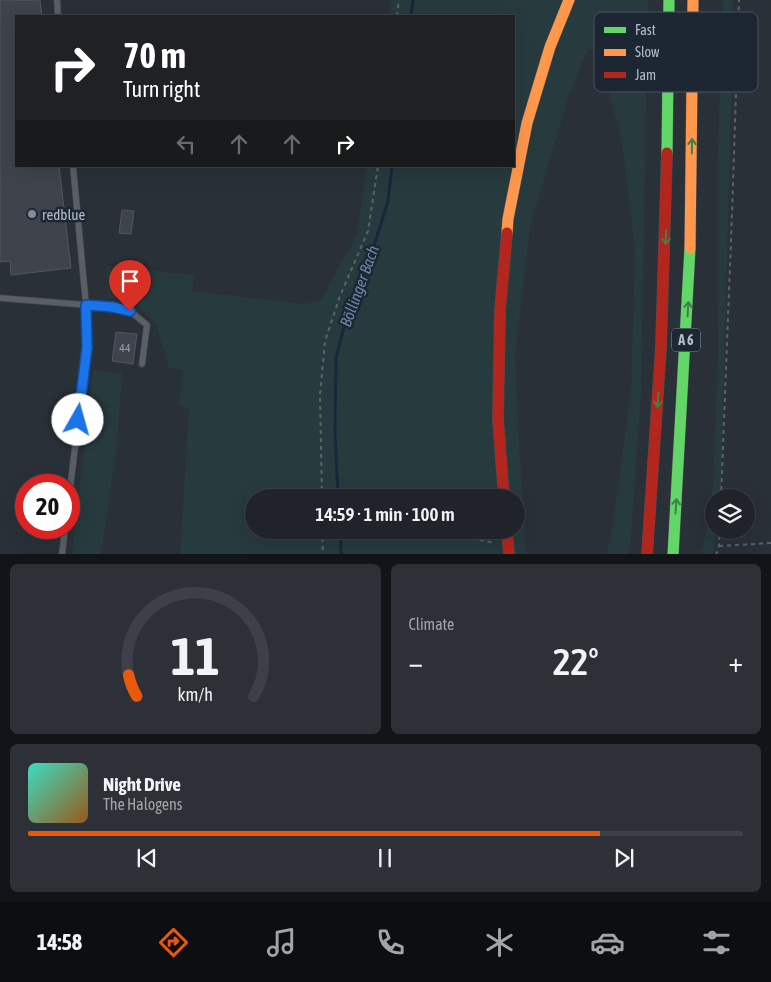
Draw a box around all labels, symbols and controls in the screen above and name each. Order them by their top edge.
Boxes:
legend [594,12,758,92]
text: Fast [635,22,656,38]
icon: right [40,35,105,100]
text: 70 m [123,35,186,75]
text: Slow [635,44,660,60]
text: Jam [635,67,656,83]
text: Turn right [123,76,200,102]
icon: left [172,130,200,158]
icon: ahead [225,130,253,158]
icon: ahead [278,130,306,158]
icon: right [331,130,359,158]
one-way arrow [687,139,697,155]
place label: redblue [42,206,86,223]
marker: redblue [26,208,38,220]
one-way arrow [661,229,670,245]
water label: Böllinger Bach [336,243,383,329]
pin [109,260,151,311]
icon: arrive [116,267,144,295]
one-way arrow [683,301,692,317]
road number: A 6 [672,328,700,352]
house number: 44 [119,341,131,355]
one-way arrow [653,392,662,408]
position arrow [51,393,103,445]
speed limit sign: 20 [15,474,80,539]
map controls [705,489,755,539]
button: layers [705,489,755,539]
one-way arrow [671,498,681,514]
text: 14:59 · 1 min · 100 m [315,503,455,525]
text: Climate [409,615,454,633]
text: 11 [171,626,220,686]
text: 22° [553,640,599,683]
text: − [409,646,423,678]
text: + [728,646,743,678]
text: km/h [178,684,213,705]
text: Night Drive [103,773,181,795]
text: The Halogens [103,795,183,813]
icon: previous [133,844,161,872]
icon: pause [371,844,399,872]
icon: next [610,844,638,872]
icon: directions [156,925,191,960]
icon: music [264,925,299,960]
icon: phone [373,925,408,960]
icon: climate [482,925,517,960]
icon: car [590,925,625,960]
icon: filters [699,925,734,960]
text: 14:58 [37,929,82,955]

